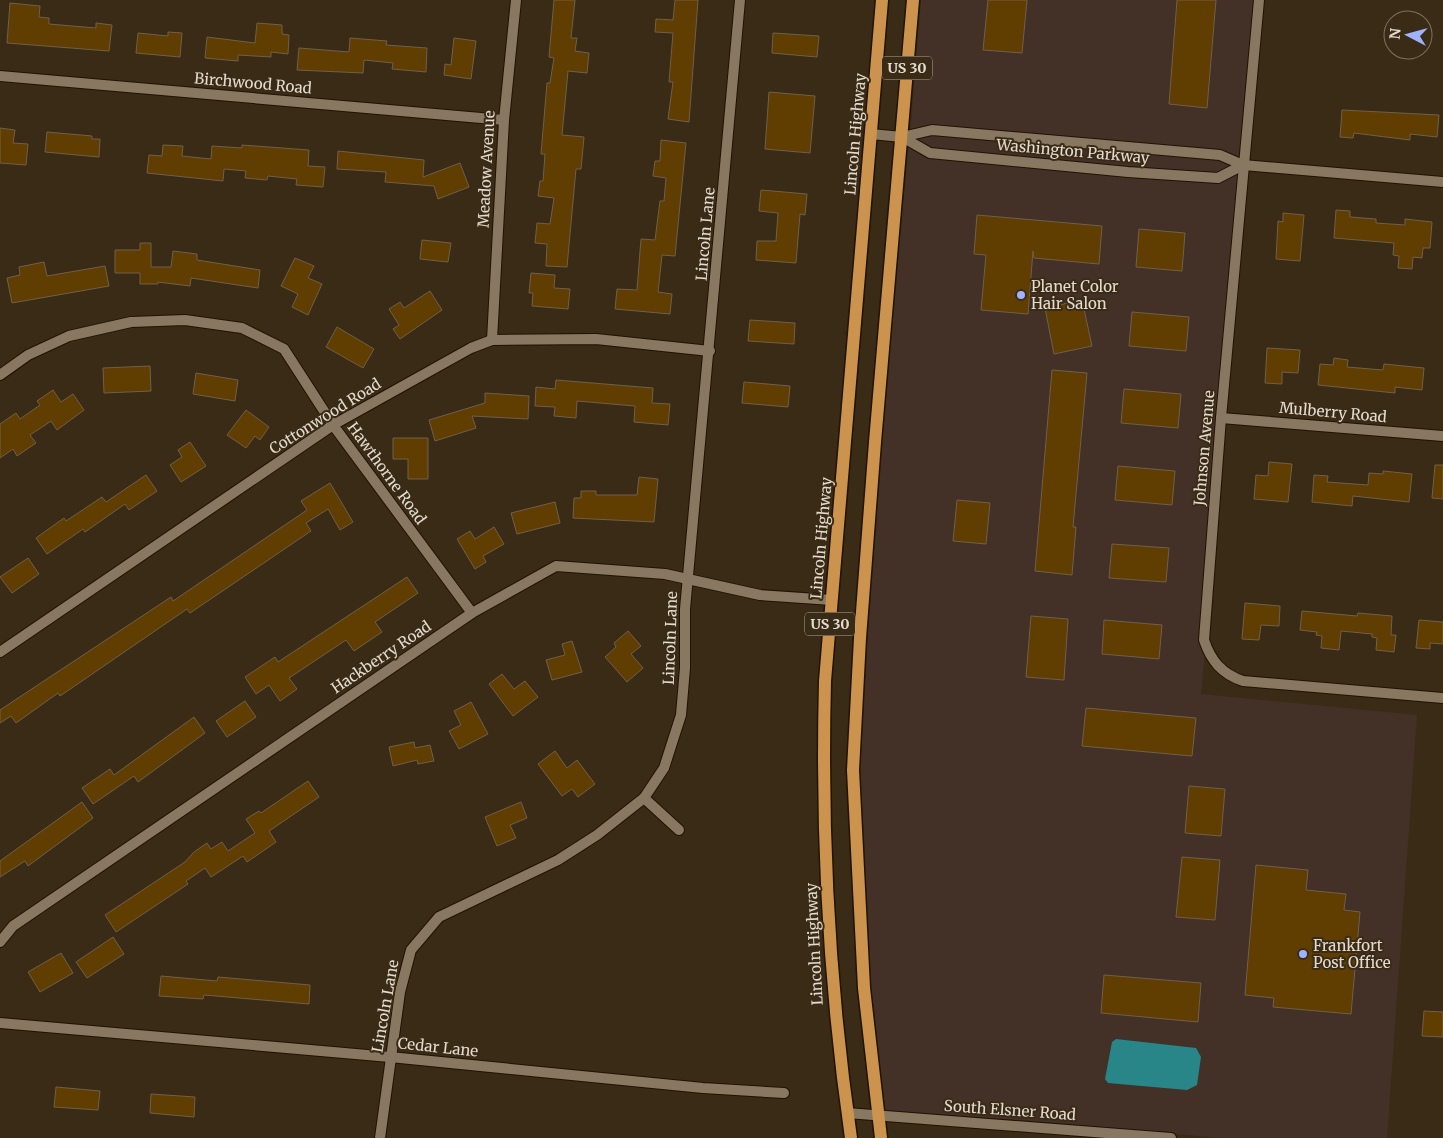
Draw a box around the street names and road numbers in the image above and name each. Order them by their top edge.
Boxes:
road number: US 30 [882,56,932,80]
street label: Birchwood Road [193,68,313,98]
street label: Lincoln Highway [840,72,870,196]
street label: Meadow Avenue [473,110,499,228]
street label: Washington Parkway [995,135,1151,167]
street label: Lincoln Lane [691,186,719,282]
street label: Cottonwood Road [266,374,384,458]
street label: Johnson Avenue [1189,389,1219,508]
street label: Mulberry Road [1278,398,1388,426]
street label: Hawthorne Road [344,418,430,528]
street label: Lincoln Highway [806,476,836,600]
street label: Lincoln Lane [659,591,681,685]
road number: US 30 [805,612,855,636]
street label: Hackberry Road [327,617,435,697]
street label: Lincoln Highway [801,882,827,1006]
street label: Lincoln Lane [367,958,403,1054]
street label: Cedar Lane [397,1033,479,1061]
street label: South Elsner Road [943,1096,1077,1124]

